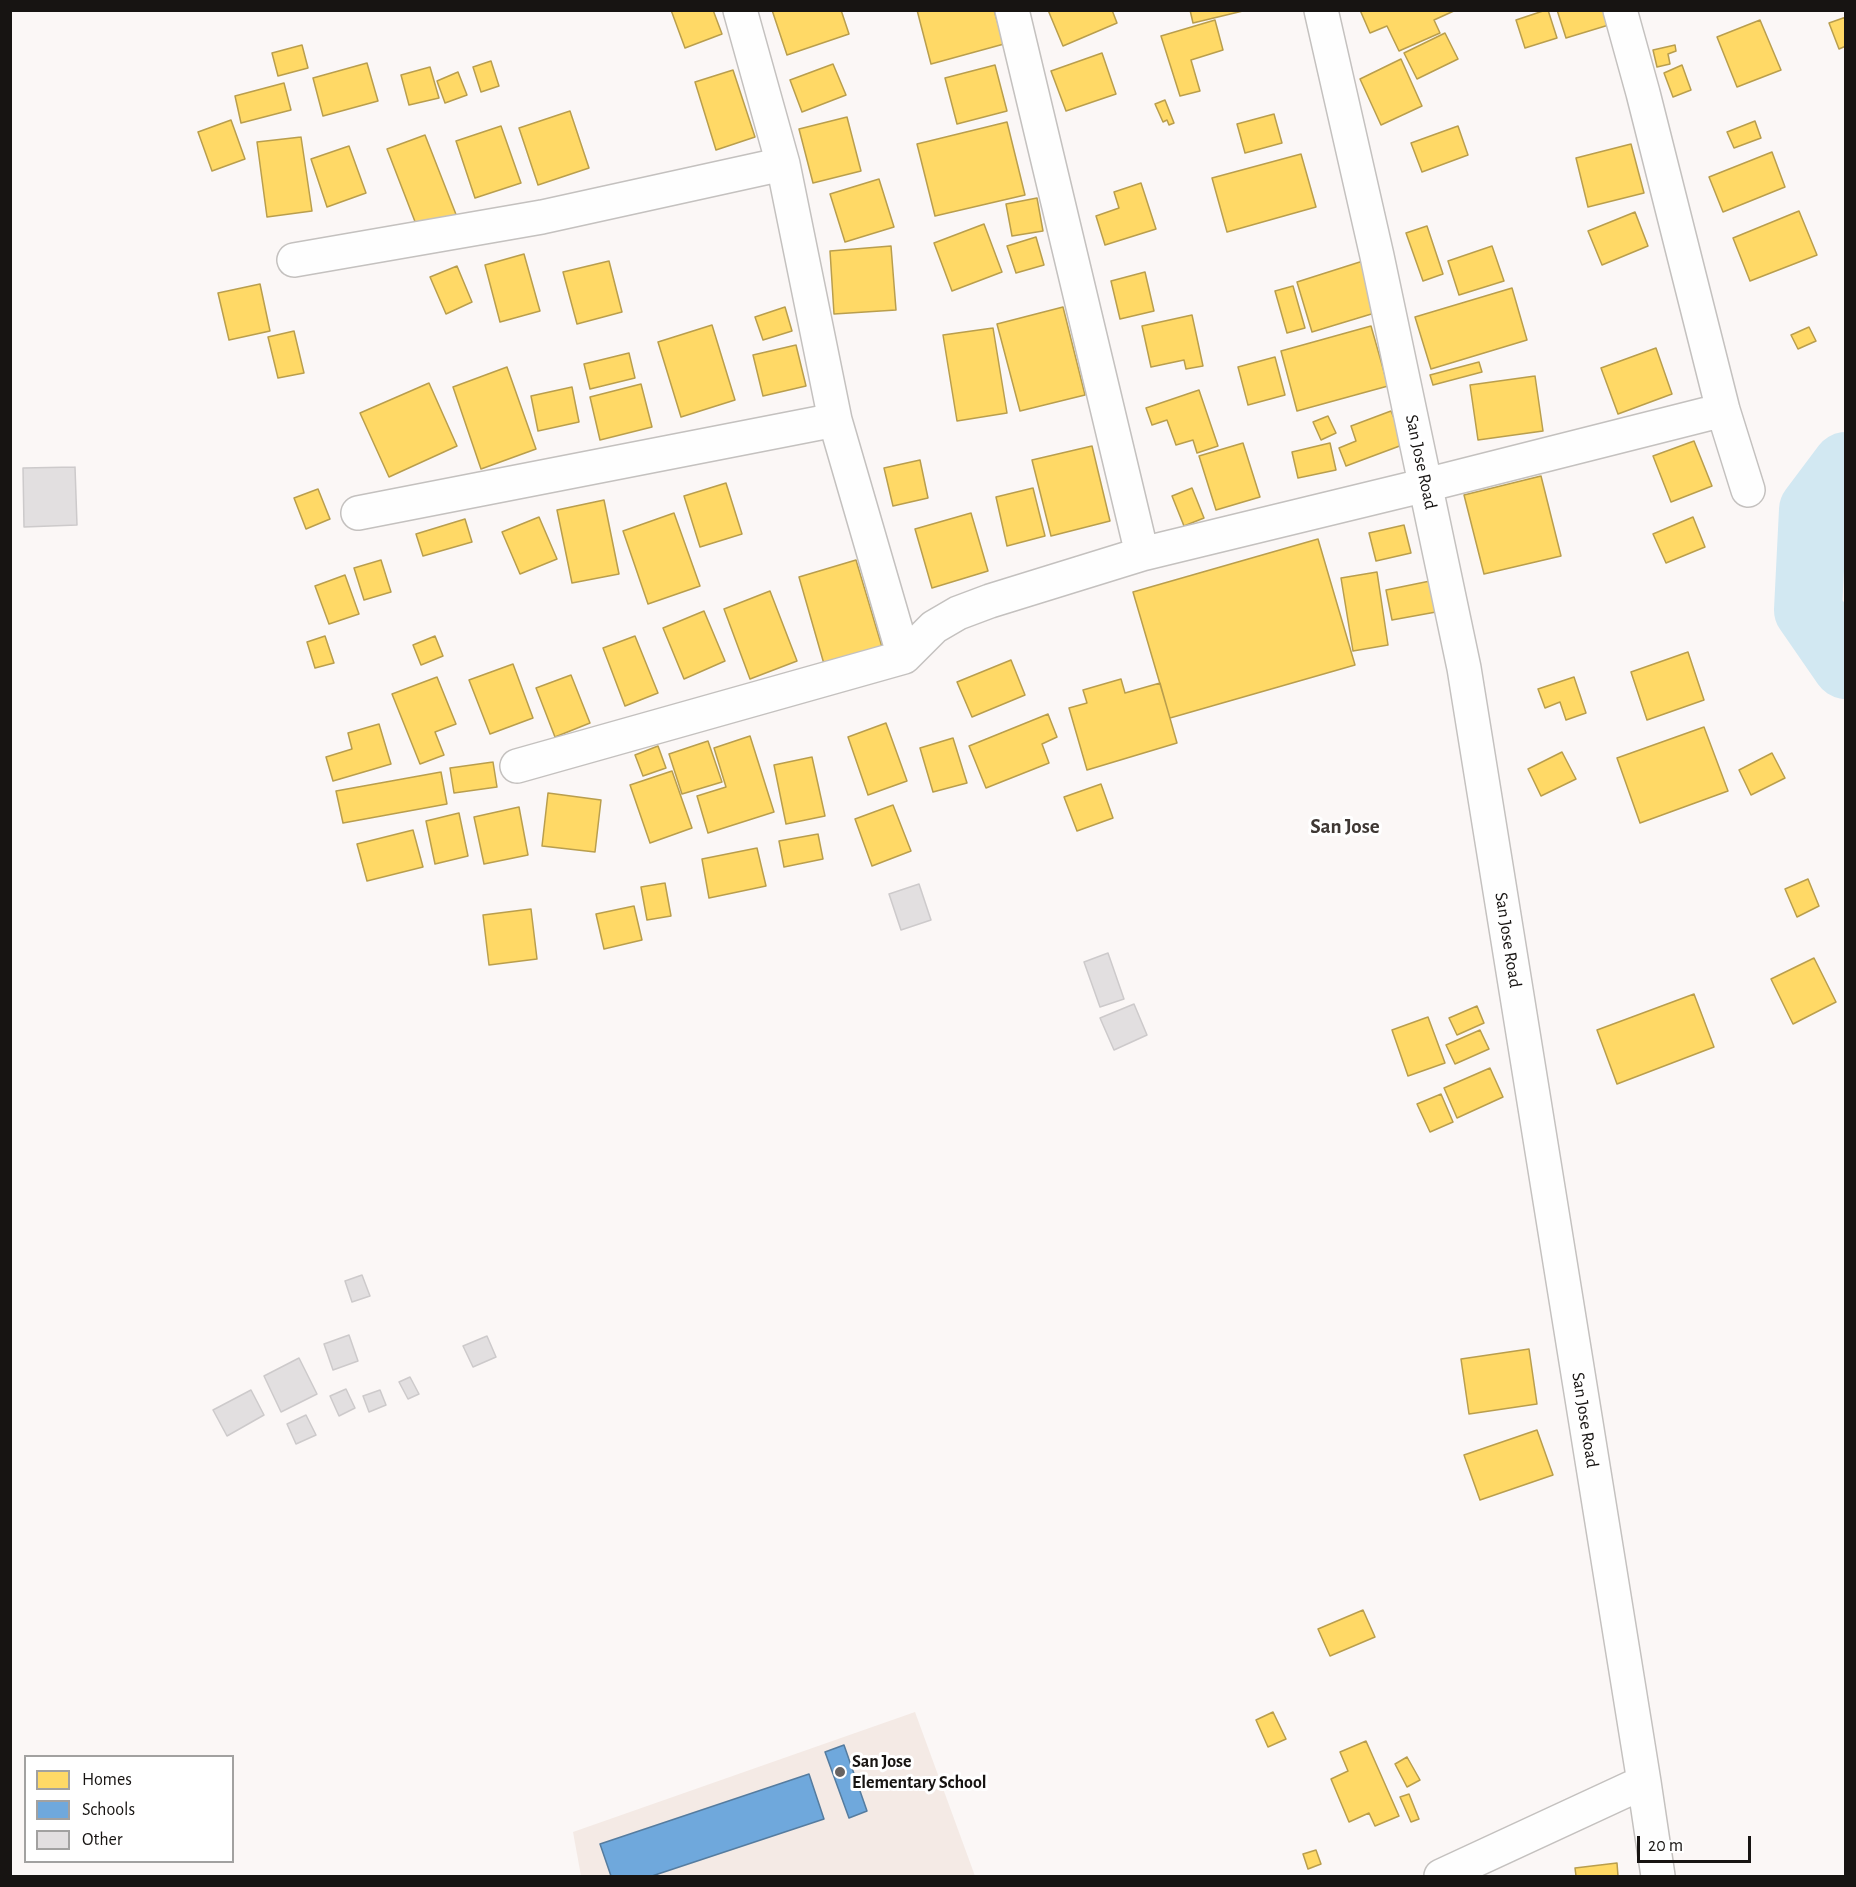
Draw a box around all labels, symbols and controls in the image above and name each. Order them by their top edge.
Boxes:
street label: San Jose Road [1400,413,1442,511]
district label: San Jose [1310,814,1380,840]
street label: San Jose Road [1490,891,1526,989]
street label: San Jose Road [1567,1371,1603,1469]
place label: San Jose Elementary School [852,1751,987,1794]
legend [24,1755,234,1863]
marker: San Jose Elementary School [833,1765,847,1779]
text: Homes [82,1771,132,1789]
text: Schools [82,1801,135,1819]
scale bar [1640,1824,1754,1862]
text: Other [82,1831,123,1849]
text: 20 m [1648,1837,1683,1855]

